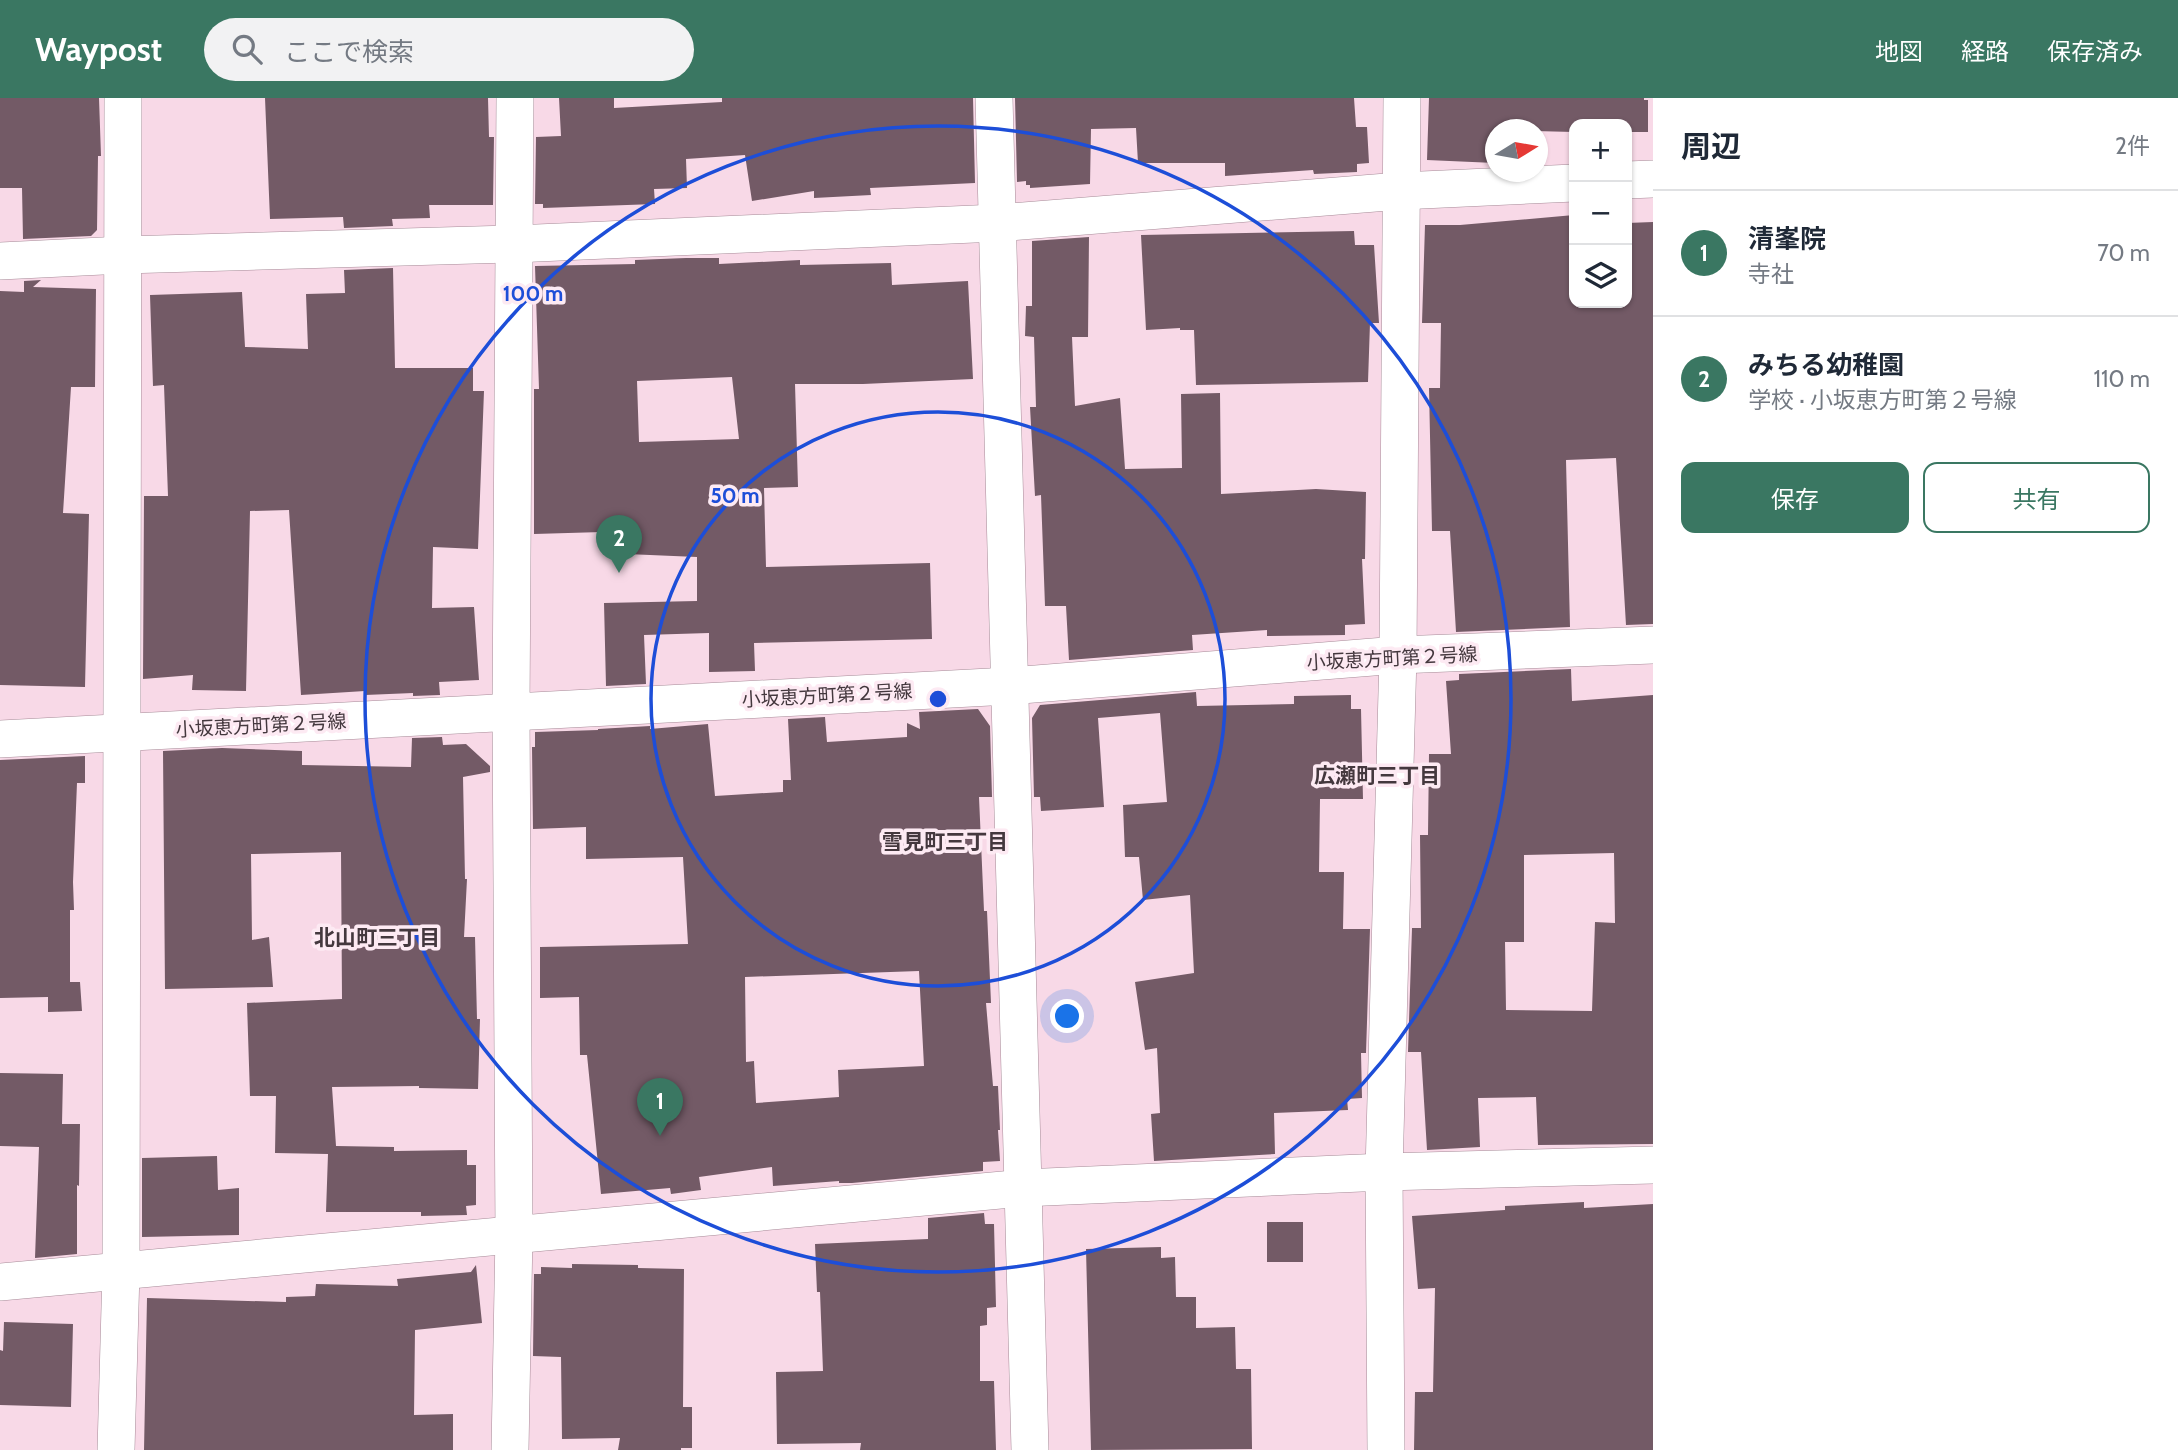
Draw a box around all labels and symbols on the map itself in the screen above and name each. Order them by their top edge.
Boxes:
north arrow [1485,119,1548,182]
text: 100 m [503,281,563,306]
text: 50 m [710,483,760,508]
pin: 2 [596,515,642,573]
street label: 小坂恵方町第２号線 [1306,643,1478,674]
street label: 小坂恵方町第２号線 [741,680,913,711]
centre of rings [926,687,950,711]
street label: 小坂恵方町第２号線 [175,710,347,741]
district label: 広瀬町三丁目 [1314,763,1440,788]
district label: 雪見町三丁目 [882,829,1008,854]
district label: 北山町三丁目 [314,925,440,950]
your location [1050,999,1084,1033]
pin: 1 [637,1078,683,1136]

